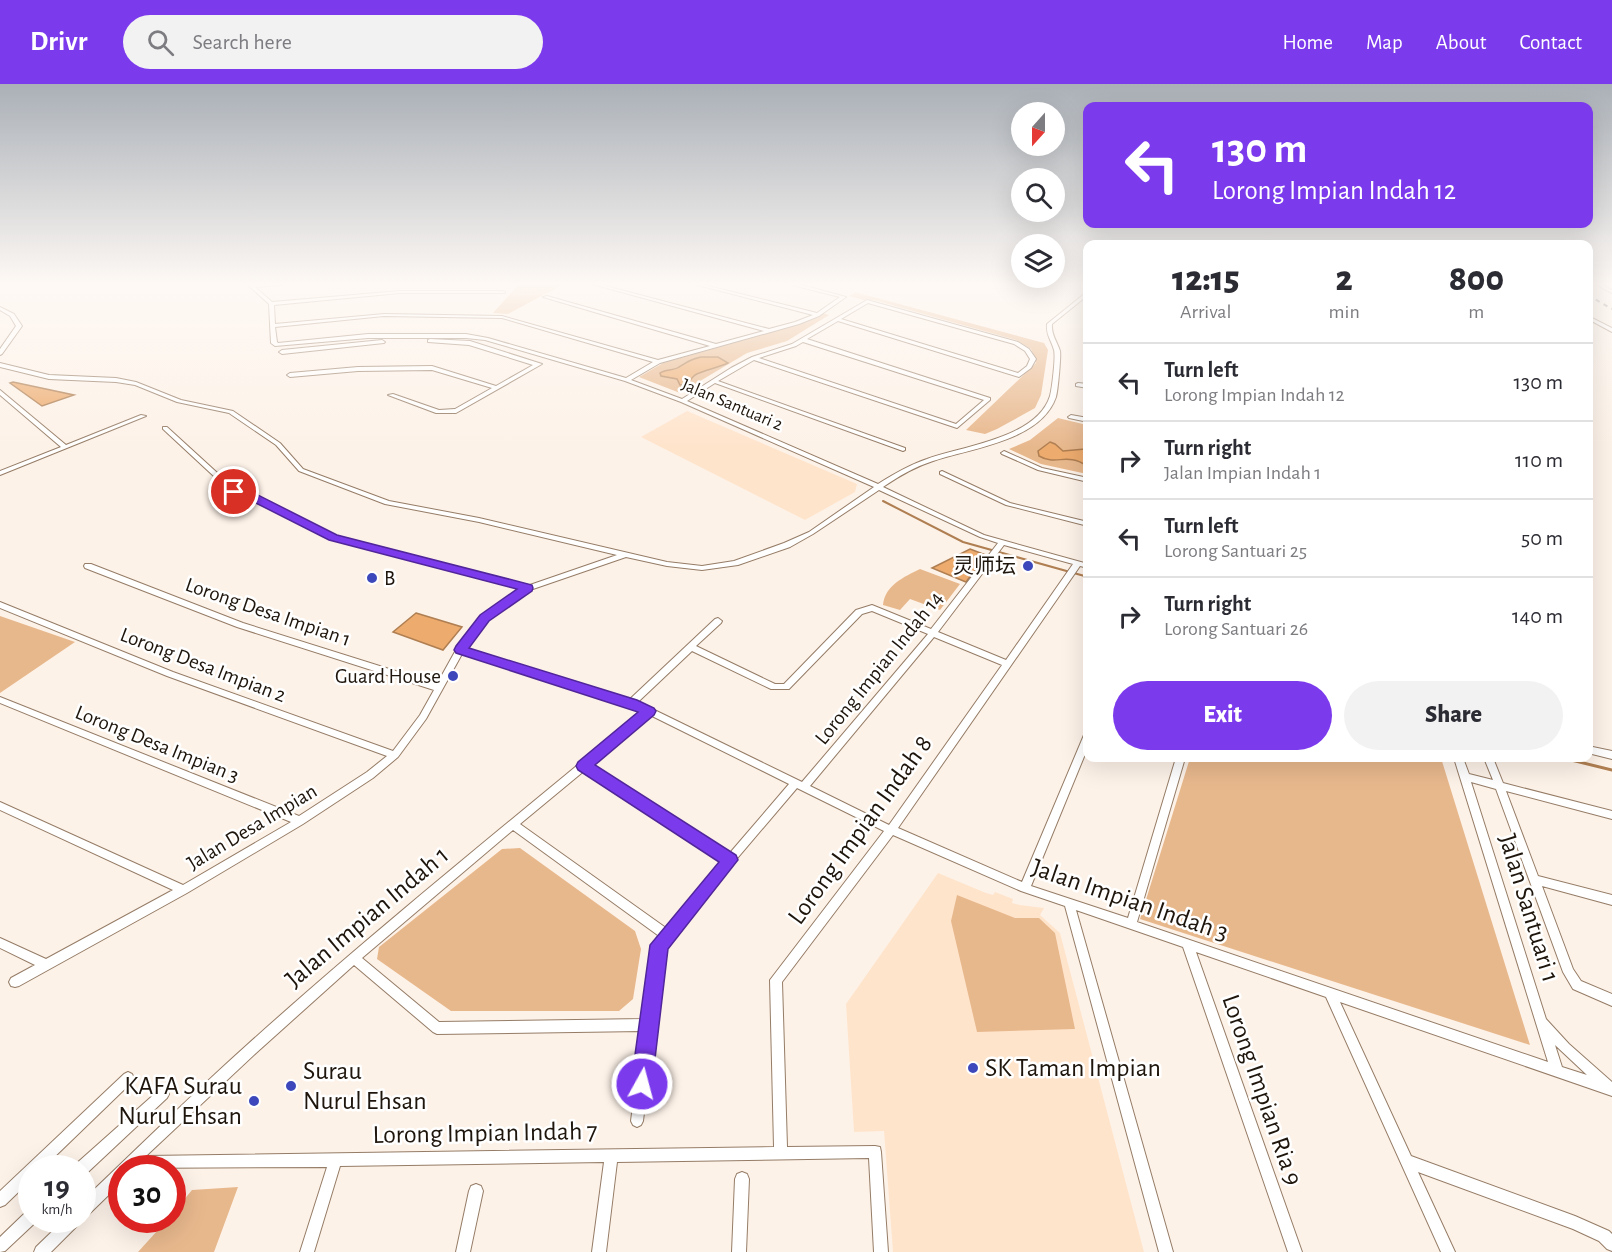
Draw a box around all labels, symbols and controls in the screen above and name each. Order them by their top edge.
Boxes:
search box [123,15,543,69]
icon: search [144,26,177,59]
text: Drivr [30,28,87,56]
text: Search here [192,31,292,53]
text: Home [1282,32,1333,53]
text: Map [1366,32,1403,53]
text: About [1436,32,1486,53]
text: Contact [1519,32,1582,53]
north arrow [1011,102,1065,156]
map controls [1011,102,1065,288]
icon: left [1113,126,1191,204]
text: 130 m [1212,128,1307,170]
button: search [1011,168,1065,222]
text: Lorong Impian Indah 12 [1212,177,1456,204]
button: layers [1011,234,1065,288]
text: 12:15 [1172,261,1240,297]
text: 2 [1336,261,1353,297]
text: 800 [1449,261,1504,297]
text: Arrival [1180,302,1231,322]
text: min [1329,302,1360,322]
text: m [1468,302,1484,322]
text: Turn left [1164,359,1238,381]
icon: left [1113,366,1146,399]
text: 130 m [1514,371,1563,393]
street label: Jalan Santuari 2 [679,376,785,434]
text: Lorong Impian Indah 12 [1164,385,1345,405]
text: Turn right [1164,437,1251,459]
icon: right [1113,444,1146,477]
text: 110 m [1515,449,1563,471]
text: Jalan Impian Indah 1 [1164,463,1321,483]
pin [208,466,259,517]
icon: arrive [217,475,250,508]
text: Turn left [1164,515,1238,537]
icon: left [1113,522,1146,555]
text: 50 m [1521,527,1563,549]
text: Lorong Santuari 25 [1164,541,1307,561]
place label: 灵师坛 [953,555,1016,577]
marker: 灵师坛 [1021,559,1035,573]
place label: B [384,568,395,589]
marker: B [365,571,379,585]
street label: Lorong Desa Impian 1 [183,574,353,650]
street label: Lorong Impian Indah 14 [811,587,947,749]
text: Turn right [1164,593,1251,615]
icon: right [1113,600,1146,633]
text: 140 m [1512,605,1563,627]
text: Lorong Santuari 26 [1164,619,1308,639]
street label: Lorong Desa Impian 2 [117,624,289,706]
place label: Guard House [335,666,441,687]
marker: Guard House [446,669,460,683]
button: Exit [1113,681,1332,750]
button: Share [1344,681,1563,750]
street label: Lorong Desa Impian 3 [72,702,242,786]
street label: Lorong Impian Indah 8 [783,731,937,929]
street label: Jalan Desa Impian [183,780,321,874]
street label: Jalan Santuari 1 [1494,831,1564,985]
street label: Jalan Impian Indah 1 [280,841,454,993]
street label: Jalan Impian Indah 3 [1028,854,1232,946]
street label: Lorong Impian Ria 9 [1217,991,1307,1189]
position arrow [610,1052,674,1116]
place label: SK Taman Impian [985,1055,1161,1081]
place label: Surau Nurul Ehsan [303,1058,427,1114]
marker: SK Taman Impian [966,1061,980,1075]
place label: KAFA Surau Nurul Ehsan [118,1073,242,1129]
marker: Surau Nurul Ehsan [284,1079,298,1093]
marker: KAFA Surau Nurul Ehsan [247,1094,261,1108]
street label: Lorong Impian Indah 7 [372,1118,598,1148]
speed limit sign: 30 [108,1155,186,1233]
text: 19 [44,1172,70,1202]
text: km/h [42,1202,72,1217]

